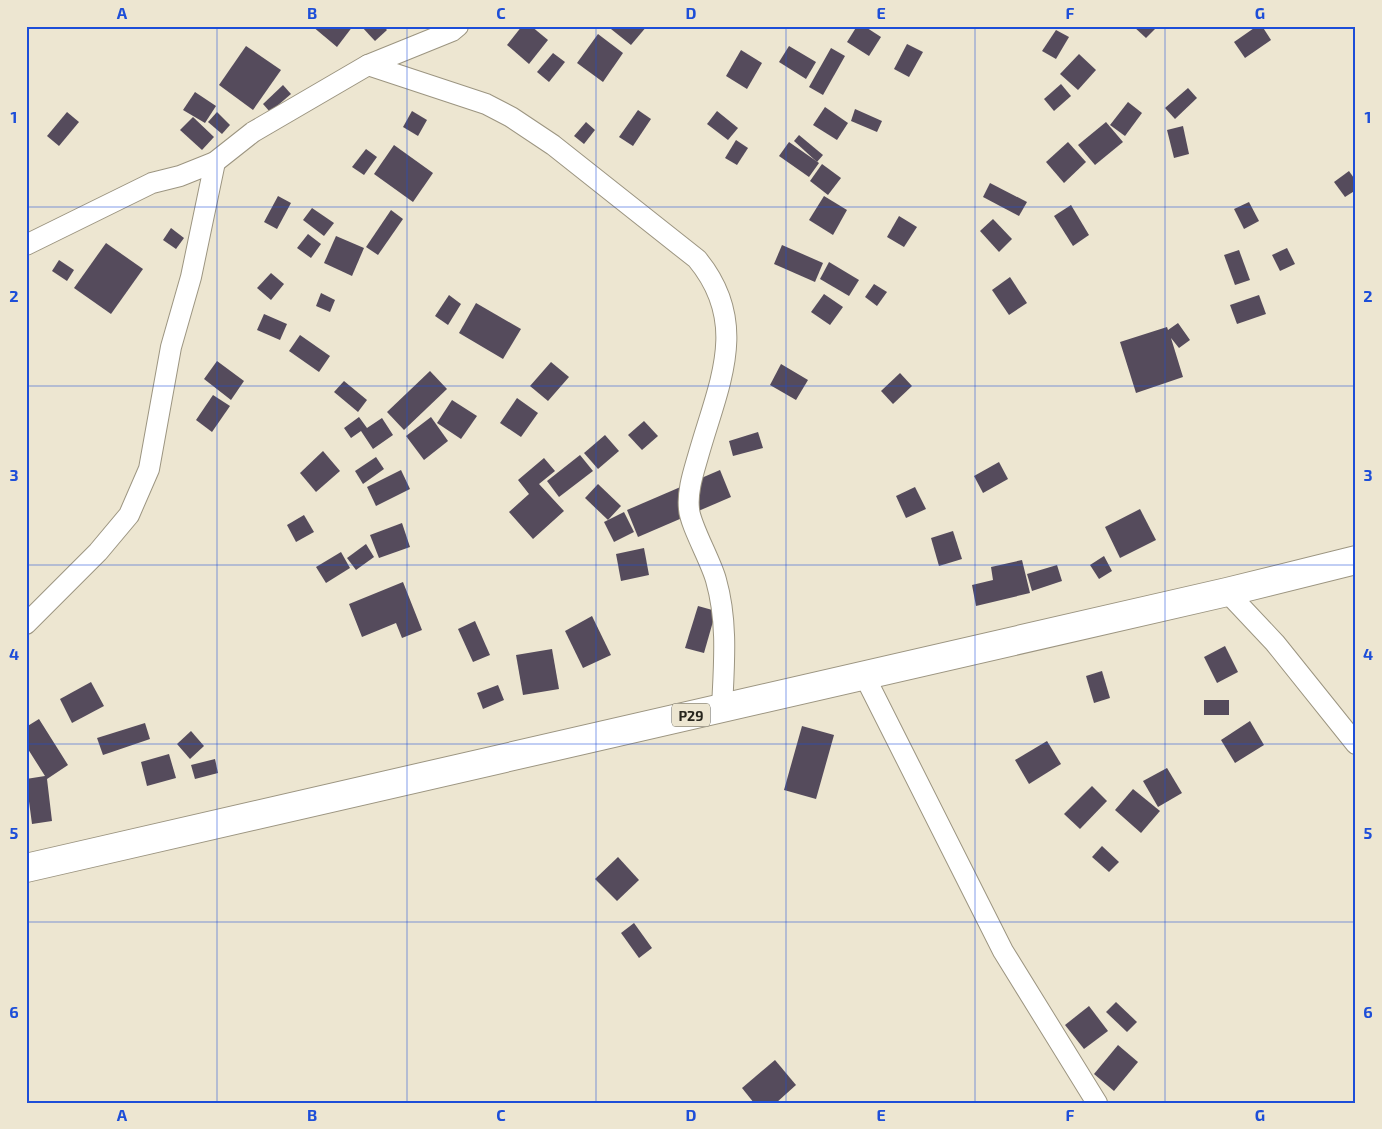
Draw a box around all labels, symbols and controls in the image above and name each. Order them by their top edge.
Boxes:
text: A [117,3,128,22]
text: B [307,3,317,22]
text: C [496,3,506,22]
text: D [686,3,697,22]
text: E [876,3,886,22]
text: F [1066,3,1075,22]
text: G [1255,3,1265,22]
text: 1 [11,107,17,126]
text: 1 [1365,107,1371,126]
text: 2 [9,286,19,305]
text: 2 [1363,286,1373,305]
text: 3 [9,465,19,484]
text: 3 [1363,465,1373,484]
text: 4 [9,644,19,663]
text: 4 [1363,644,1373,663]
road number: P29 [672,704,710,726]
text: 5 [10,823,19,842]
text: 5 [1364,823,1373,842]
text: 6 [9,1002,19,1021]
text: 6 [1363,1002,1373,1021]
text: A [117,1105,128,1124]
text: B [307,1105,317,1124]
text: C [496,1105,506,1124]
text: D [686,1105,697,1124]
text: E [876,1105,886,1124]
text: F [1066,1105,1075,1124]
text: G [1255,1105,1265,1124]

